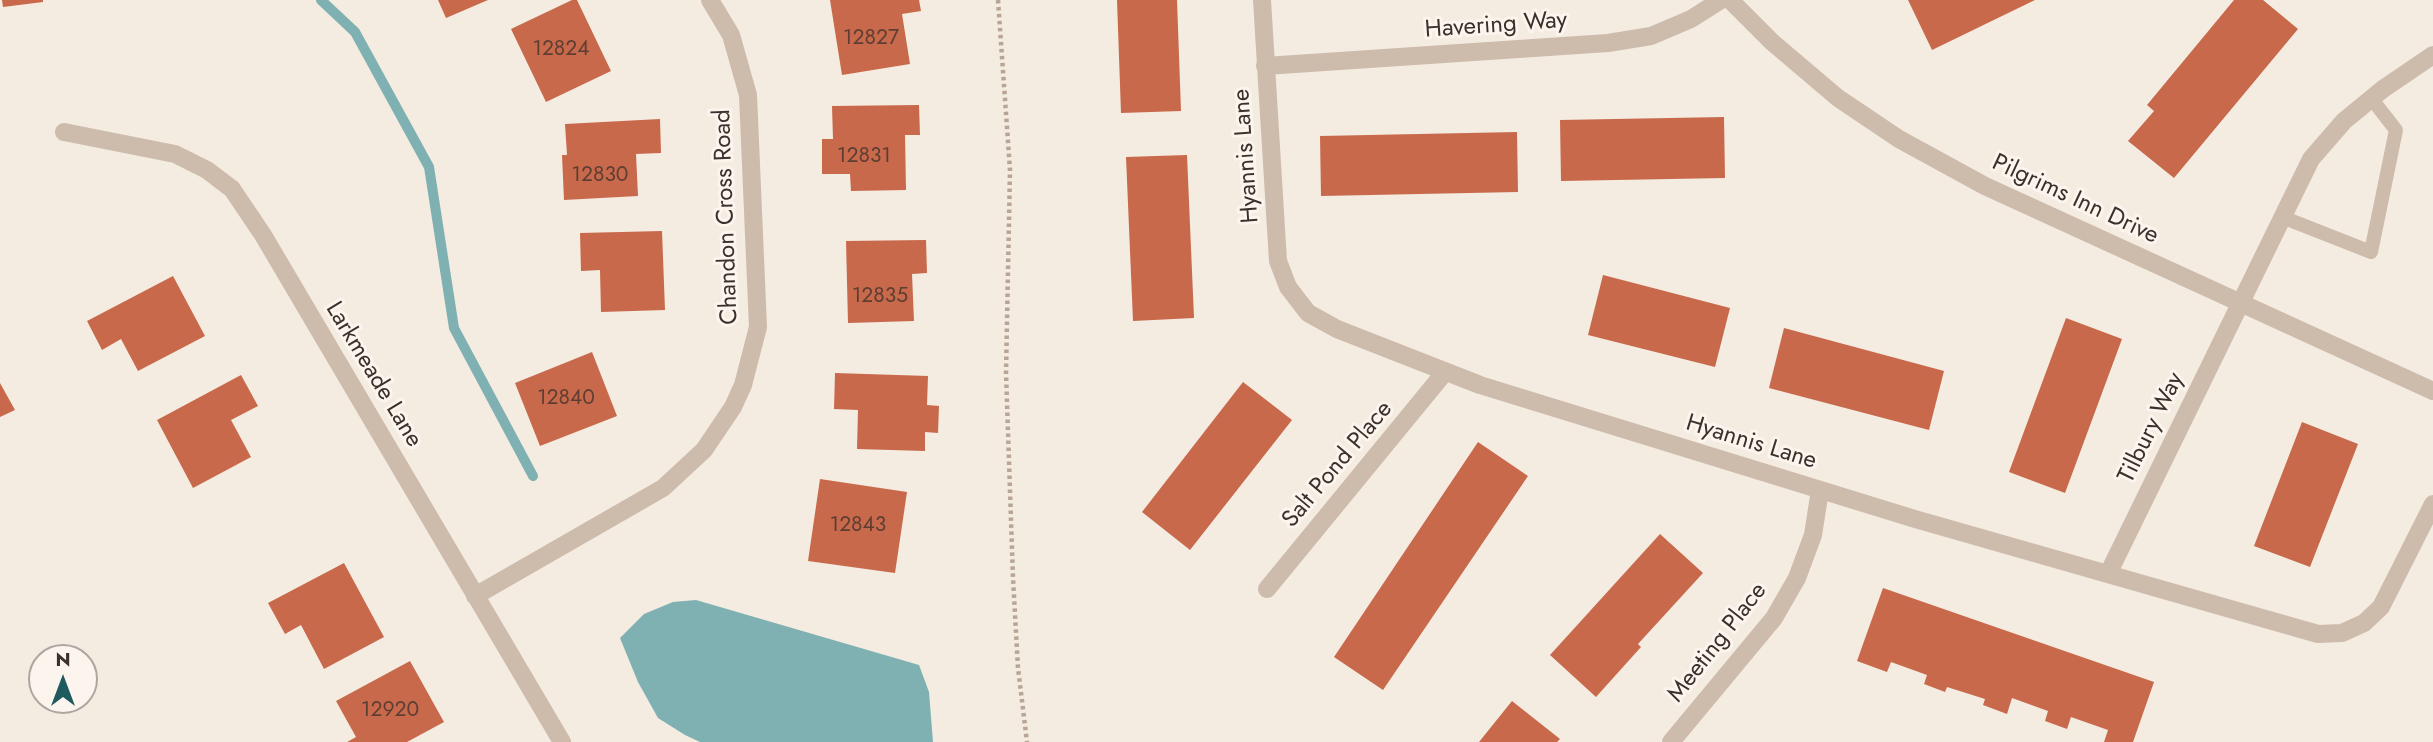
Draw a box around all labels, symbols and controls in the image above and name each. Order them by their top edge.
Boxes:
street label: Havering Way [1424,7,1568,45]
house number: 12827 [843,26,899,52]
house number: 12824 [532,37,590,63]
street label: Hyannis Lane [1228,88,1266,224]
street label: Chandon Cross Road [709,109,745,325]
house number: 12831 [837,144,891,170]
street label: Pilgrims Inn Drive [1987,149,2163,251]
house number: 12830 [572,163,628,189]
house number: 12835 [852,284,908,310]
street label: Larkmeade Lane [318,297,428,453]
street label: Tilbury Way [2113,368,2191,488]
house number: 12840 [537,386,595,412]
street label: Salt Pond Place [1277,396,1399,534]
street label: Hyannis Lane [1682,410,1820,476]
house number: 12843 [830,513,886,539]
street label: Meeting Place [1662,578,1774,708]
north arrow [28,644,98,714]
text: N [55,646,71,673]
house number: 12920 [361,698,419,724]

